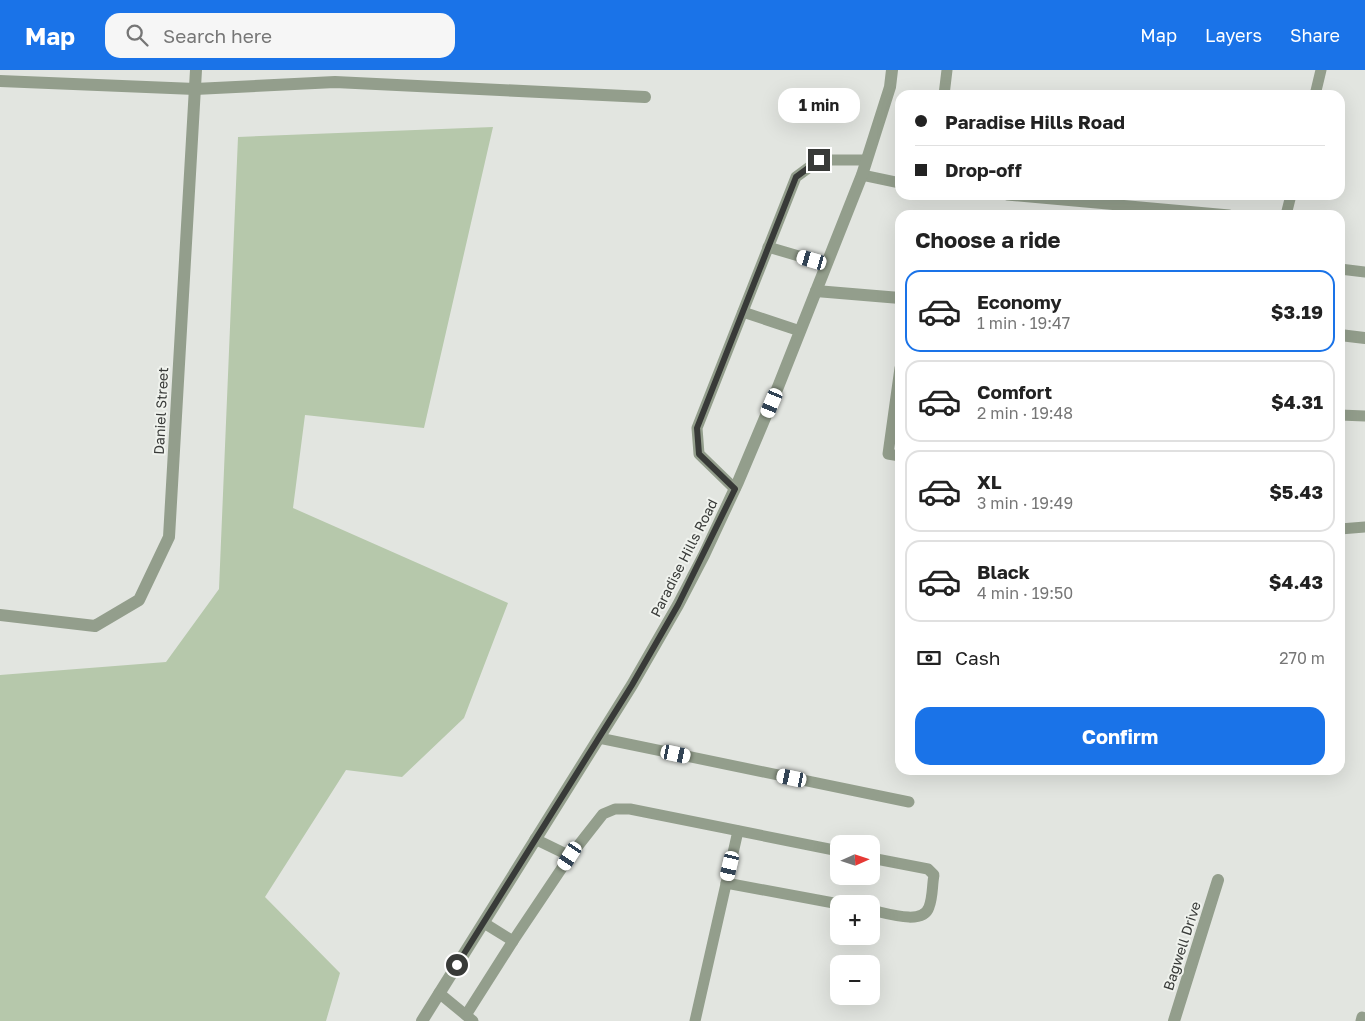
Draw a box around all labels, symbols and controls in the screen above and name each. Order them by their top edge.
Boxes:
search box [105,13,455,58]
text: Map [25,21,75,50]
icon: search [123,21,151,49]
text: Search here [163,24,272,47]
text: Map [1140,24,1177,46]
text: Layers [1205,24,1262,46]
text: Share [1290,24,1340,46]
callout: 1 min [778,88,860,122]
text: 1 min [799,95,839,115]
text: Paradise Hills Road [945,110,1125,133]
route end [808,149,830,171]
text: Drop-off [945,158,1022,181]
text: Choose a ride [915,226,1061,253]
car [795,249,828,271]
icon: car [917,289,962,334]
text: Economy [977,290,1062,313]
text: $3.19 [1271,300,1323,323]
text: 1 min · 19:47 [977,313,1070,333]
street label: Daniel Street [150,367,171,455]
icon: car [917,379,962,424]
text: Comfort [977,380,1052,403]
car [759,386,784,420]
text: $4.31 [1271,390,1323,413]
text: 2 min · 19:48 [977,403,1073,423]
icon: car [917,469,962,514]
text: XL [977,470,1002,493]
text: $5.43 [1269,480,1323,503]
text: 3 min · 19:49 [977,493,1073,513]
street label: Paradise Hills Road [646,496,721,620]
icon: car [917,559,962,604]
text: Black [977,560,1030,583]
text: $4.43 [1269,570,1323,593]
text: 4 min · 19:50 [977,583,1073,603]
icon: cash [915,644,943,672]
text: Cash [955,646,1000,669]
text: 270 m [1279,648,1325,668]
button: Confirm [915,707,1325,765]
car [659,744,692,764]
car [775,768,808,788]
north arrow [830,835,880,885]
map controls [830,835,880,1005]
car [555,839,584,873]
car [719,850,740,882]
button: + [830,895,880,945]
street label: Bagwell Drive [1159,899,1204,992]
route start [446,954,468,976]
button: − [830,955,880,1005]

